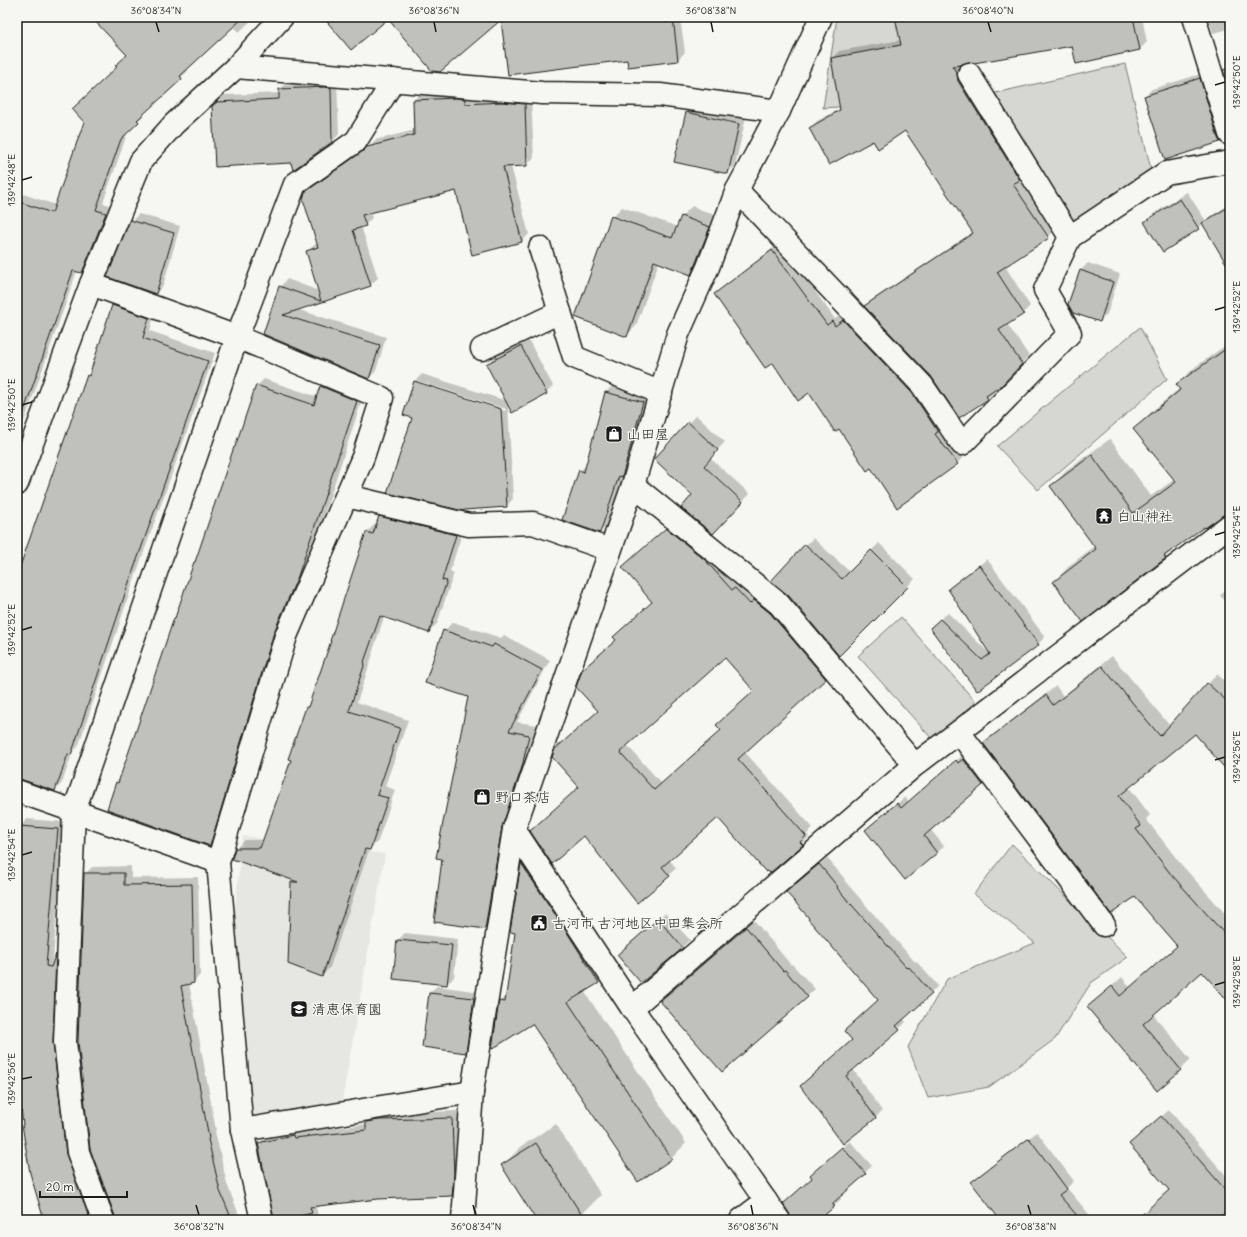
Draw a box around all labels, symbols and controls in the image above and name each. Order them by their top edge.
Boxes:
text: 36°08'34"N [131,4,181,17]
text: 36°08'36"N [409,4,459,17]
text: 36°08'38"N [686,4,736,17]
text: 36°08'40"N [962,4,1014,17]
text: 139°42'50"E [1230,55,1243,109]
text: 139°42'48"E [5,154,18,206]
text: 139°42'52"E [1230,281,1243,333]
text: 139°42'50"E [5,378,18,432]
shop icon: 山田屋 [604,424,624,444]
place label: 山田屋 [627,425,669,443]
temple icon: 白山神社 [1094,506,1114,526]
text: 139°42'54"E [1230,506,1243,558]
place label: 白山神社 [1117,507,1173,525]
text: 139°42'52"E [5,604,18,656]
text: 139°42'56"E [1230,731,1243,783]
shop icon: 野口茶店 [472,787,492,807]
place label: 野口茶店 [495,788,551,806]
text: 139°42'54"E [5,829,18,881]
public building icon: 古河市 古河地区中田集会所 [529,913,549,933]
place label: 古河市 古河地区中田集会所 [552,914,723,932]
text: 139°42'58"E [1230,956,1243,1008]
school or university icon: 清恵保育園 [289,999,309,1019]
place label: 清恵保育園 [312,1000,382,1018]
text: 139°42'56"E [5,1053,18,1105]
scale bar [40,1173,127,1199]
text: 20 m [46,1179,74,1194]
text: 36°08'32"N [174,1220,224,1233]
text: 36°08'34"N [451,1220,501,1233]
text: 36°08'36"N [728,1220,778,1233]
text: 36°08'38"N [1006,1220,1056,1233]

